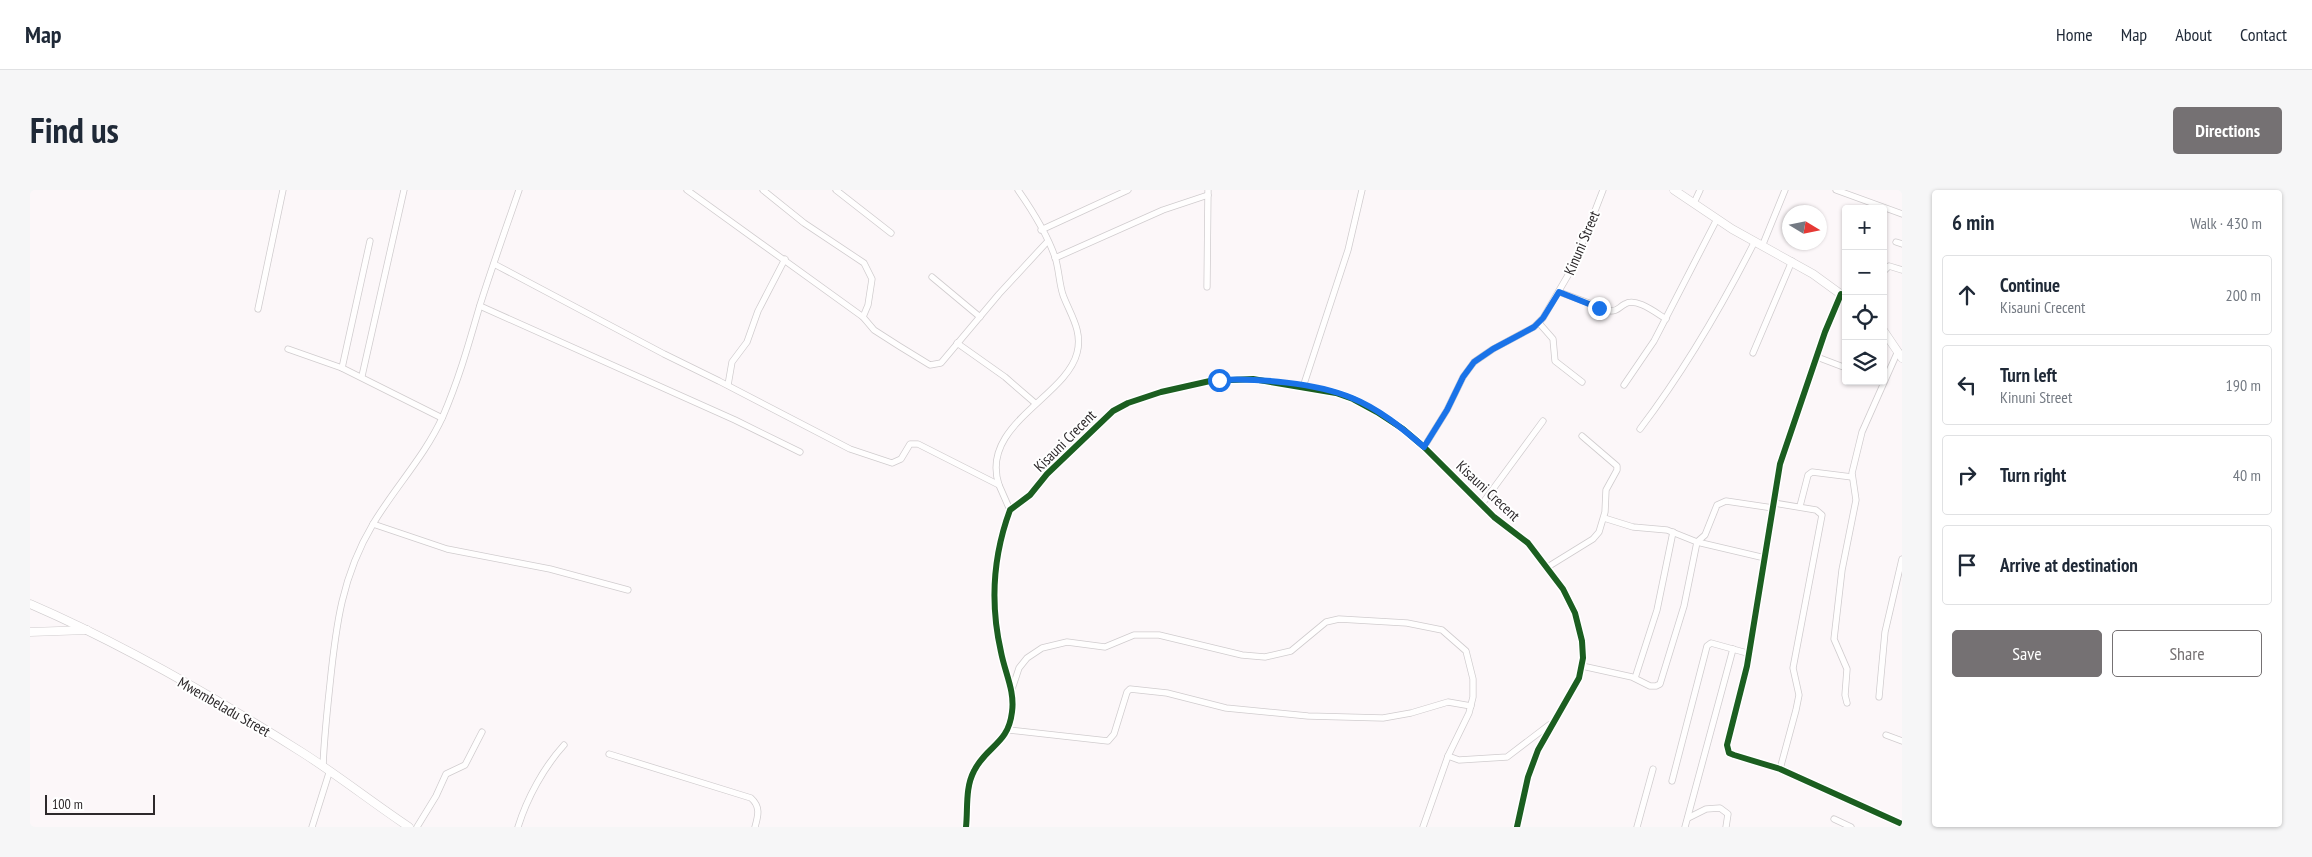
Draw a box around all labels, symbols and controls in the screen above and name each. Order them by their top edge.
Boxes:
text: Map [25,19,62,50]
text: Home [2056,23,2093,46]
text: Map [2121,23,2147,46]
text: About [2175,23,2212,46]
text: Contact [2240,23,2287,46]
text: Find us [30,107,119,153]
button: Directions [2173,107,2282,154]
north arrow [1782,205,1827,250]
map controls [1842,205,1887,385]
button: + [1842,205,1887,250]
street label: Kinuni Street [1560,208,1604,278]
text: 6 min [1952,209,1994,236]
text: Walk · 430 m [2190,213,2262,233]
button: − [1842,250,1887,295]
text: Continue [2000,273,2060,297]
icon: ahead [1953,281,1981,309]
text: 200 m [2226,285,2261,305]
button: locate [1842,295,1887,340]
route end [1588,297,1611,320]
text: Kisauni Crecent [2000,297,2085,317]
button: layers [1842,340,1887,385]
text: Turn left [2000,363,2057,387]
route start [1208,369,1231,392]
icon: left [1953,371,1981,399]
text: 190 m [2226,375,2261,395]
text: Kinuni Street [2000,387,2072,407]
street label: Kisauni Crecent [1030,406,1100,476]
street label: Kisauni Crecent [1453,456,1524,525]
icon: right [1953,461,1981,489]
text: Turn right [2000,463,2066,487]
text: 40 m [2233,465,2261,485]
icon: arrive [1953,551,1981,579]
text: Arrive at destination [2000,553,2138,577]
button: Save [1952,630,2102,677]
button: Share [2112,630,2262,677]
street label: Mwembeladu Street [175,672,274,741]
scale bar [45,792,155,815]
text: 100 m [52,795,83,813]

